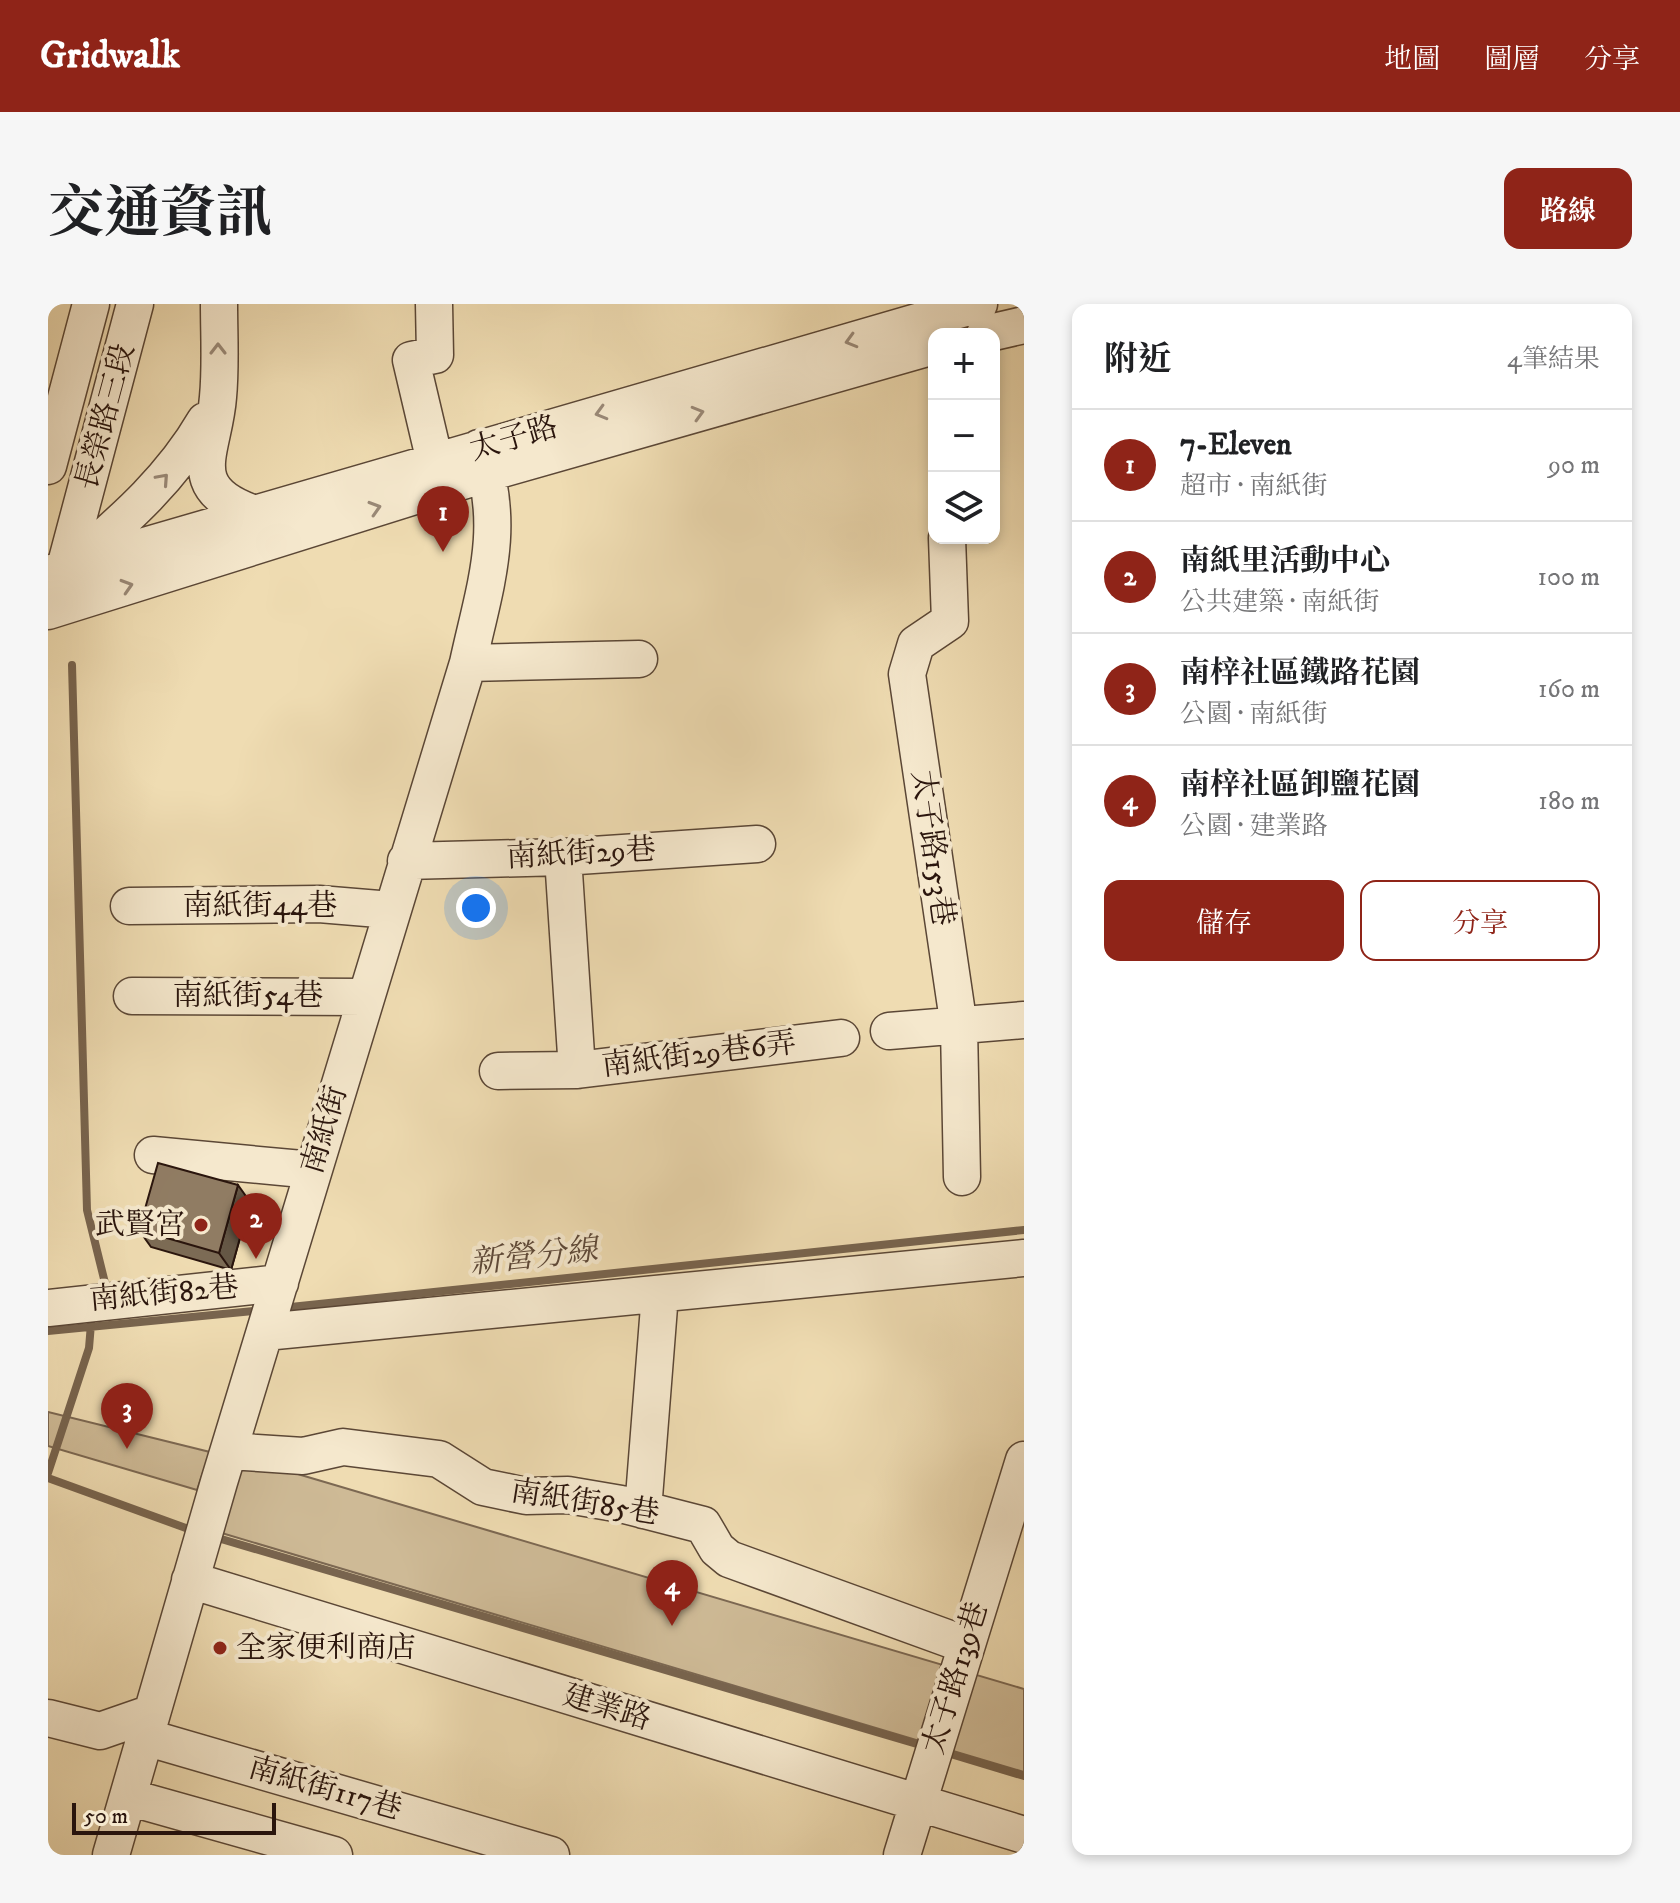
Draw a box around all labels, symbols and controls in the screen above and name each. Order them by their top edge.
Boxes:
text: Gridwalk [40,32,180,80]
text: 地圖 [1384,42,1440,77]
text: 圖層 [1484,42,1540,77]
text: 分享 [1584,42,1640,77]
button: 路線 [1504,168,1632,249]
text: 交通資訊 [48,180,272,250]
map controls [928,328,1000,544]
button: + [928,328,1000,400]
one-way arrow [844,332,858,349]
text: 附近 [1104,339,1172,381]
street label: 長榮路三段 [69,340,143,494]
one-way arrow [210,342,227,355]
text: 4筆結果 [1507,343,1600,376]
button: − [928,400,1000,472]
one-way arrow [594,404,608,421]
one-way arrow [690,406,704,423]
street label: 太子路 [466,409,562,469]
text: 7-Eleven [1180,427,1292,464]
text: 1 [1125,449,1135,482]
text: 90 m [1548,449,1600,482]
text: 超市 · 南紙街 [1180,470,1327,503]
button: layers [928,472,1000,544]
one-way arrow [154,474,168,489]
pin: 1 [417,486,469,552]
one-way arrow [368,502,382,518]
text: 南紙里活動中心 [1180,543,1390,580]
text: 2 [1124,561,1136,594]
text: 100 m [1537,561,1600,594]
one-way arrow [120,579,134,595]
text: 公共建築 · 南紙街 [1180,586,1379,619]
text: 南梓社區鐵路花園 [1180,655,1420,692]
text: 3 [1125,673,1135,706]
text: 160 m [1538,673,1600,706]
text: 公園 · 南紙街 [1180,698,1327,731]
text: 南梓社區卸鹽花園 [1180,767,1420,804]
street label: 太子路153巷 [903,768,961,928]
text: 4 [1123,785,1137,818]
text: 180 m [1538,785,1600,818]
text: 公園 · 建業路 [1180,810,1327,843]
street label: 南紙街29巷 [505,832,657,876]
button: 儲存 [1104,880,1344,961]
button: 分享 [1360,880,1600,961]
street label: 南紙街44巷 [183,888,337,925]
your location [456,888,496,928]
street label: 南紙街54巷 [173,978,323,1015]
street label: 南紙街29巷6弄 [600,1025,798,1085]
street label: 南紙街 [294,1082,356,1178]
pin: 2 [230,1193,282,1259]
place label: 武賢宮 [95,1207,185,1244]
marker: 武賢宮 [192,1216,210,1234]
water label: 新營分線 [468,1230,603,1284]
street label: 南紙街82巷 [88,1269,240,1319]
pin: 3 [101,1383,153,1449]
street label: 南紙街85巷 [508,1473,662,1533]
pin: 4 [646,1560,698,1626]
street label: 太子路139巷 [915,1597,997,1759]
place label: 全家便利商店 [236,1630,416,1667]
marker: 全家便利商店 [211,1639,229,1657]
street label: 建業路 [559,1677,655,1739]
street label: 南紙街117巷 [244,1749,406,1829]
scale bar [72,1799,276,1835]
text: 50 m [84,1803,128,1830]

